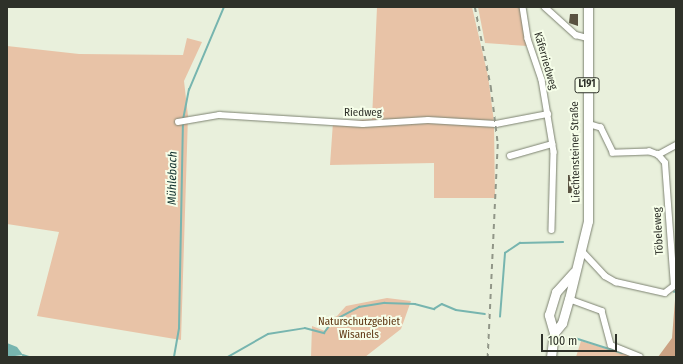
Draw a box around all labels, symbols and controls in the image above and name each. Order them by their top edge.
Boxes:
street label: Käferriedweg [530,31,560,91]
road number: L191 [574,77,600,93]
street label: Liechtensteiner Straße [569,101,583,203]
street label: Riedweg [344,106,382,120]
water label: Mühlebach [165,151,181,205]
street label: Töbeleweg [651,207,667,255]
park label: Naturschutzgebiet Wisanels [318,316,400,342]
scale bar [543,326,619,352]
text: 100 m [548,334,577,348]

